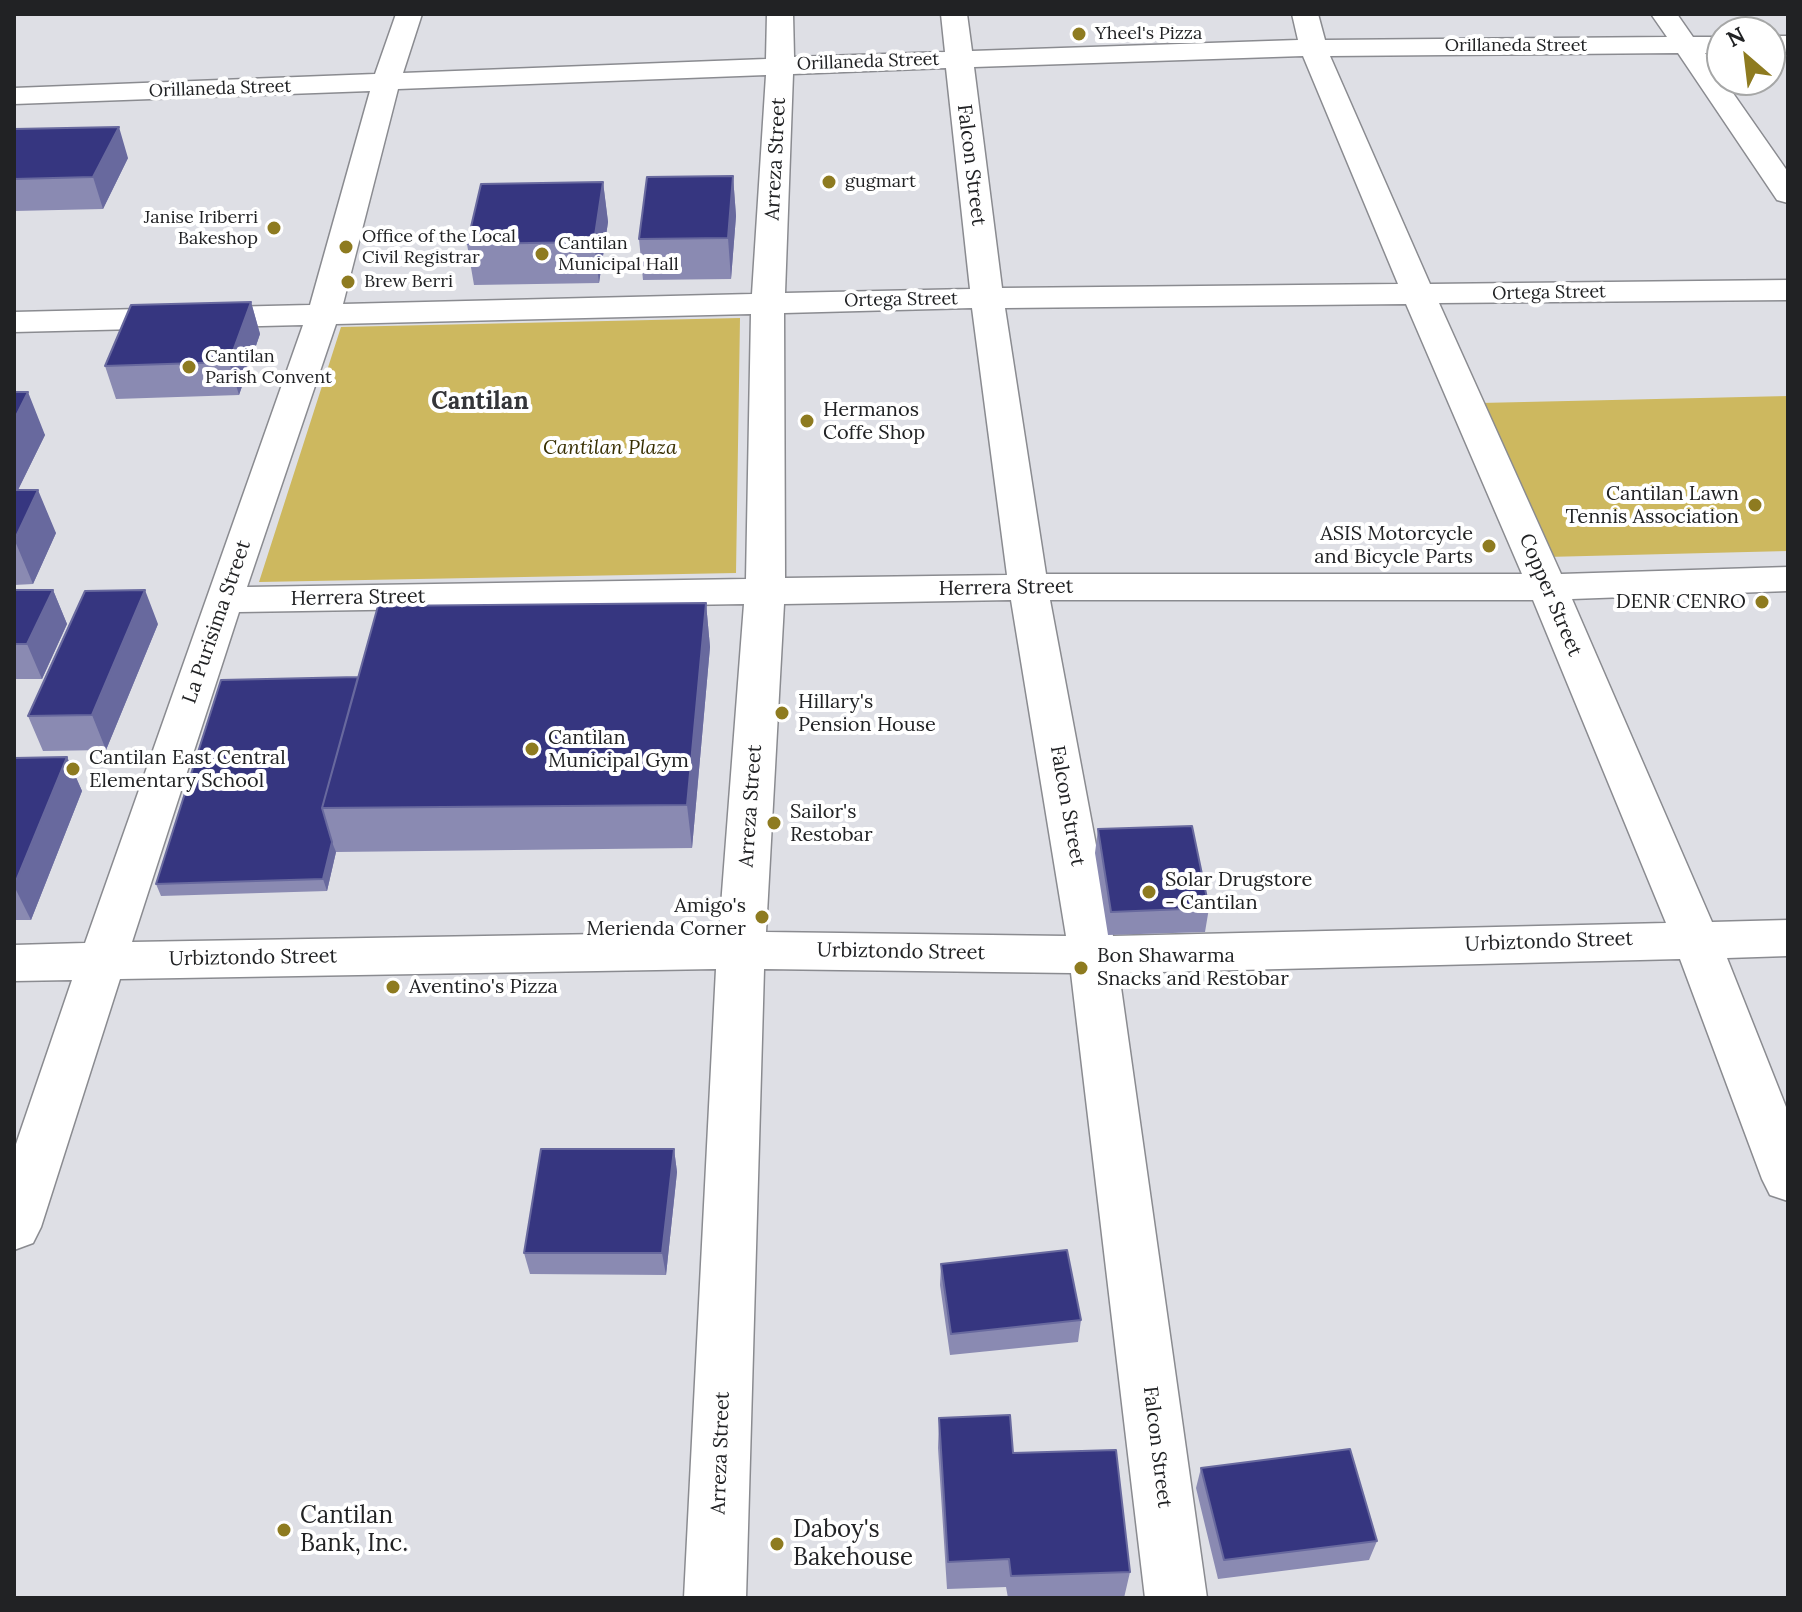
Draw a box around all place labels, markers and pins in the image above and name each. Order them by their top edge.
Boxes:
place label: Yheel's Pizza [1095,23,1202,45]
marker: Yheel's Pizza [1070,25,1088,43]
place label: gugmart [845,171,916,193]
marker: gugmart [820,173,838,191]
place label: Janise Iriberri Bakeshop [144,207,258,250]
marker: Janise Iriberri Bakeshop [265,219,283,237]
place label: Office of the Local Civil Registrar [362,226,516,268]
place label: Cantilan Municipal Hall [558,233,679,276]
marker: Office of the Local Civil Registrar [337,238,355,256]
marker: Cantilan Municipal Hall [533,245,551,263]
place label: Brew Berri [364,271,453,293]
marker: Brew Berri [339,273,357,291]
place label: Cantilan Parish Convent [205,346,332,388]
marker: Cantilan Parish Convent [180,358,198,376]
place label: Hermanos Coffe Shop [823,398,925,445]
marker: Hermanos Coffe Shop [798,412,816,430]
place label: Cantilan Lawn Tennis Association [1566,482,1739,529]
marker: Cantilan Lawn Tennis Association [1746,496,1764,514]
place label: ASIS Motorcycle and Bicycle Parts [1314,522,1473,569]
marker: ASIS Motorcycle and Bicycle Parts [1480,537,1498,555]
place label: DENR CENRO [1616,590,1746,614]
marker: DENR CENRO [1753,593,1771,611]
place label: Hillary's Pension House [798,690,936,737]
marker: Hillary's Pension House [773,704,791,722]
place label: Cantilan Municipal Gym [548,726,689,773]
marker: Cantilan Municipal Gym [523,740,541,758]
place label: Cantilan East Central Elementary School [89,746,286,793]
marker: Cantilan East Central Elementary School [64,760,82,778]
place label: Sailor's Restobar [790,800,873,847]
marker: Sailor's Restobar [765,814,783,832]
place label: Solar Drugstore - Cantilan [1165,868,1312,915]
marker: Solar Drugstore - Cantilan [1140,883,1158,901]
place label: Amigo's Merienda Corner [586,894,746,941]
marker: Amigo's Merienda Corner [753,908,771,926]
place label: Bon Shawarma Snacks and Restobar [1097,944,1289,991]
marker: Bon Shawarma Snacks and Restobar [1072,959,1090,977]
place label: Aventino's Pizza [409,975,558,999]
marker: Aventino's Pizza [384,978,402,996]
place label: Cantilan Bank, Inc. [300,1502,408,1558]
place label: Daboy's Bakehouse [793,1516,913,1572]
marker: Cantilan Bank, Inc. [275,1521,293,1539]
marker: Daboy's Bakehouse [768,1535,786,1553]

